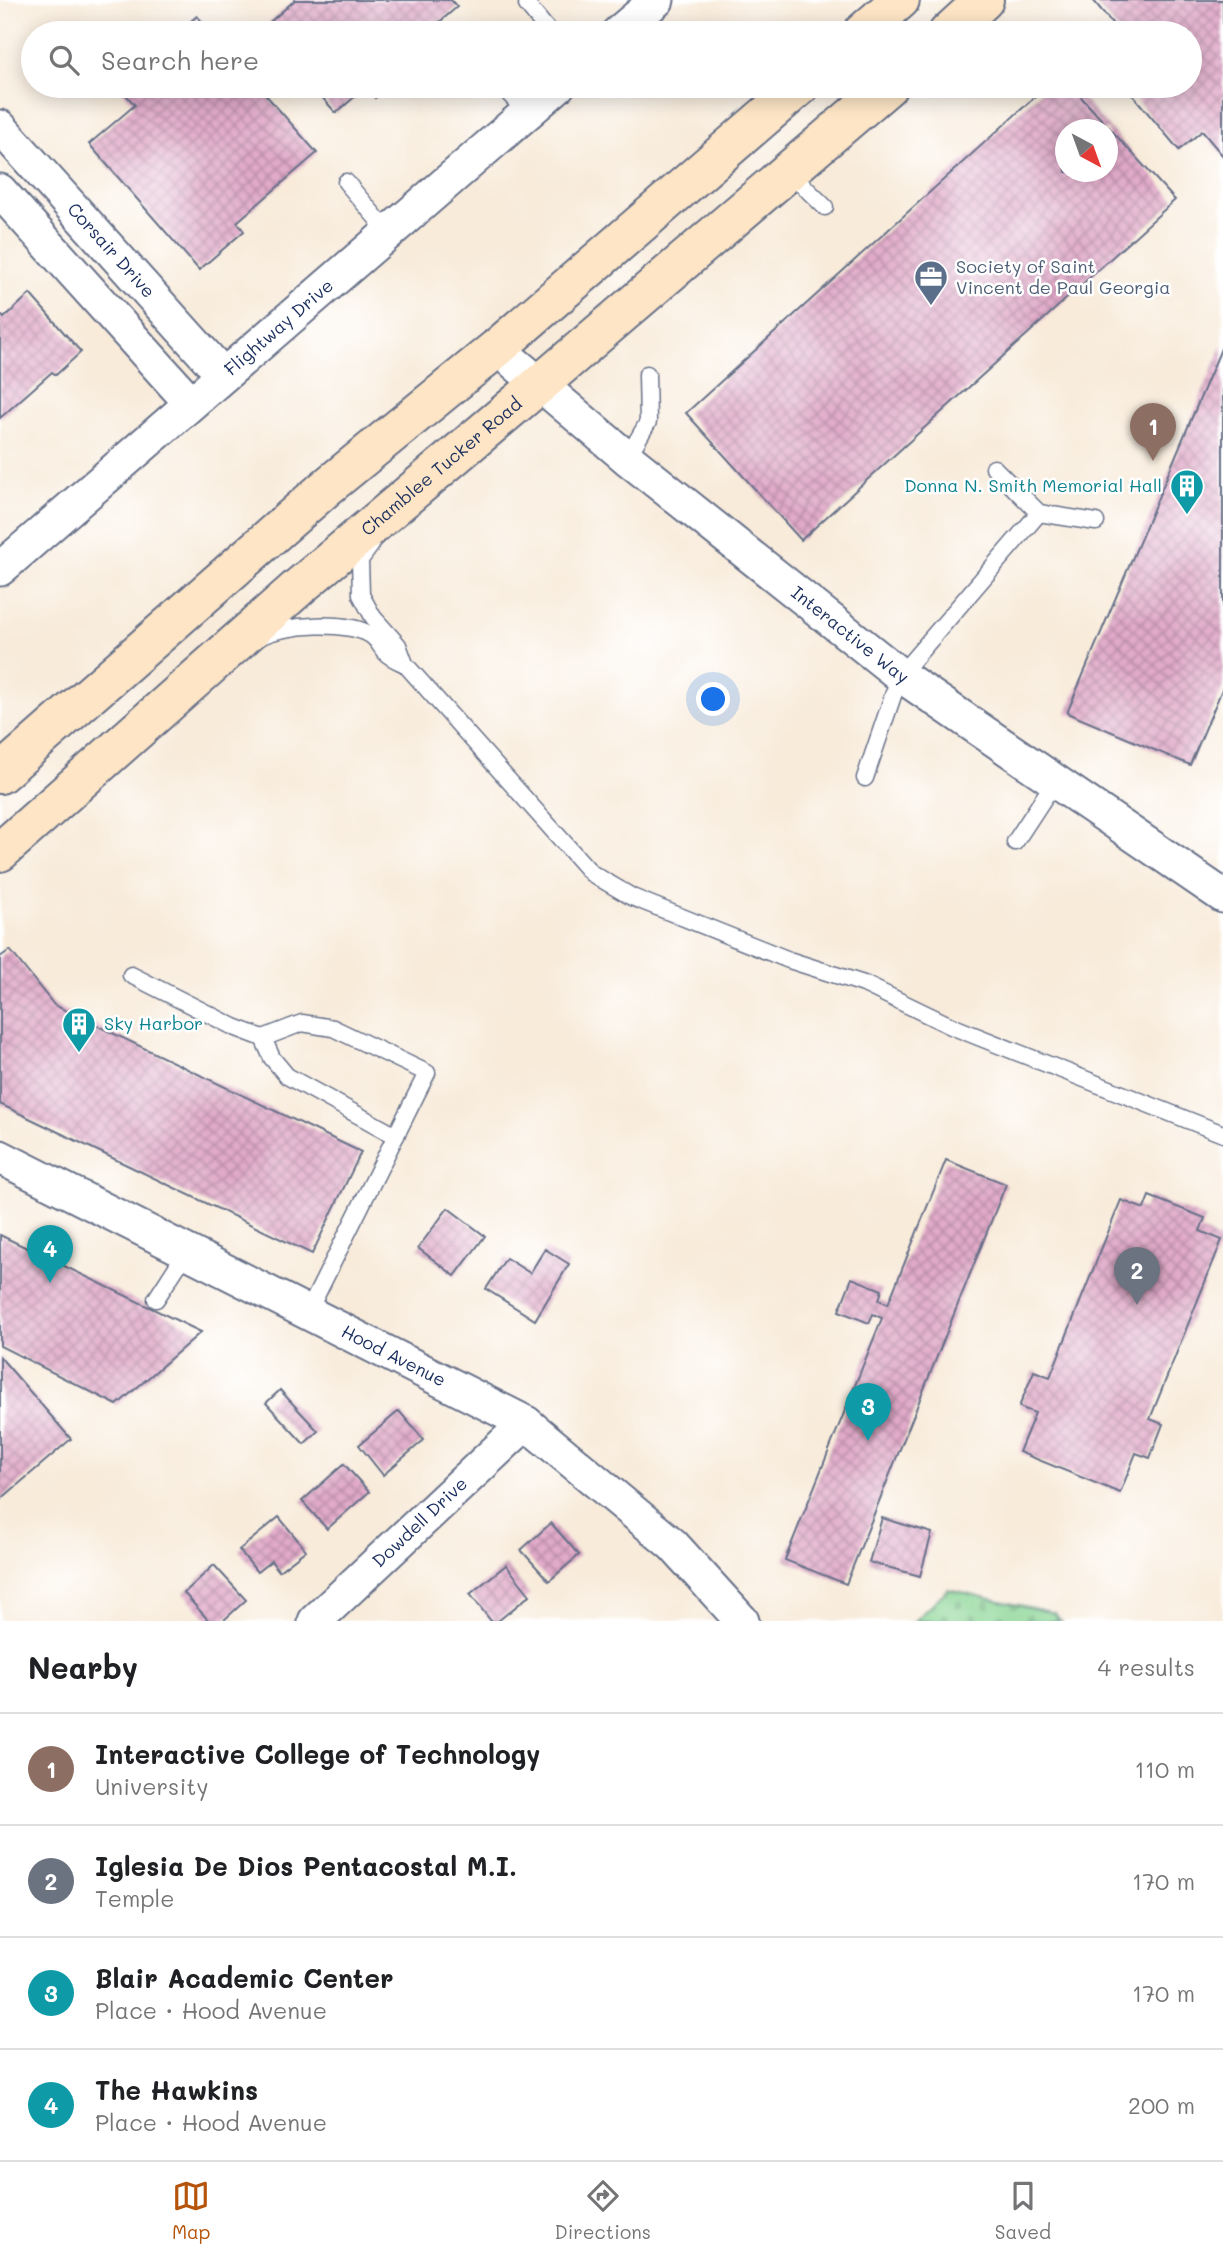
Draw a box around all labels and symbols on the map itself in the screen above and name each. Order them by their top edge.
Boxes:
north arrow [1055,119,1118,182]
street label: Corsair Drive [63,197,161,303]
place label: Society of Saint Vincent de Paul Georgia [956,254,1170,299]
office icon: Society of Saint Vincent de Paul Georgia [912,258,950,307]
street label: Flightway Drive [219,273,338,381]
street label: Chamblee Tucker Road [355,391,527,541]
pin: 1 [1130,403,1176,461]
building icon: Donna N. Smith Memorial Hall [1168,467,1206,516]
place label: Donna N. Smith Memorial Hall [904,473,1162,497]
street label: Interactive Way [787,580,914,689]
your location [696,682,730,716]
building icon: Sky Harbor [60,1005,98,1054]
place label: Sky Harbor [104,1011,203,1035]
pin: 4 [27,1225,73,1283]
pin: 2 [1114,1247,1160,1305]
street label: Hood Avenue [338,1319,450,1391]
pin: 3 [845,1383,891,1441]
street label: Dowdell Drive [367,1471,472,1572]

